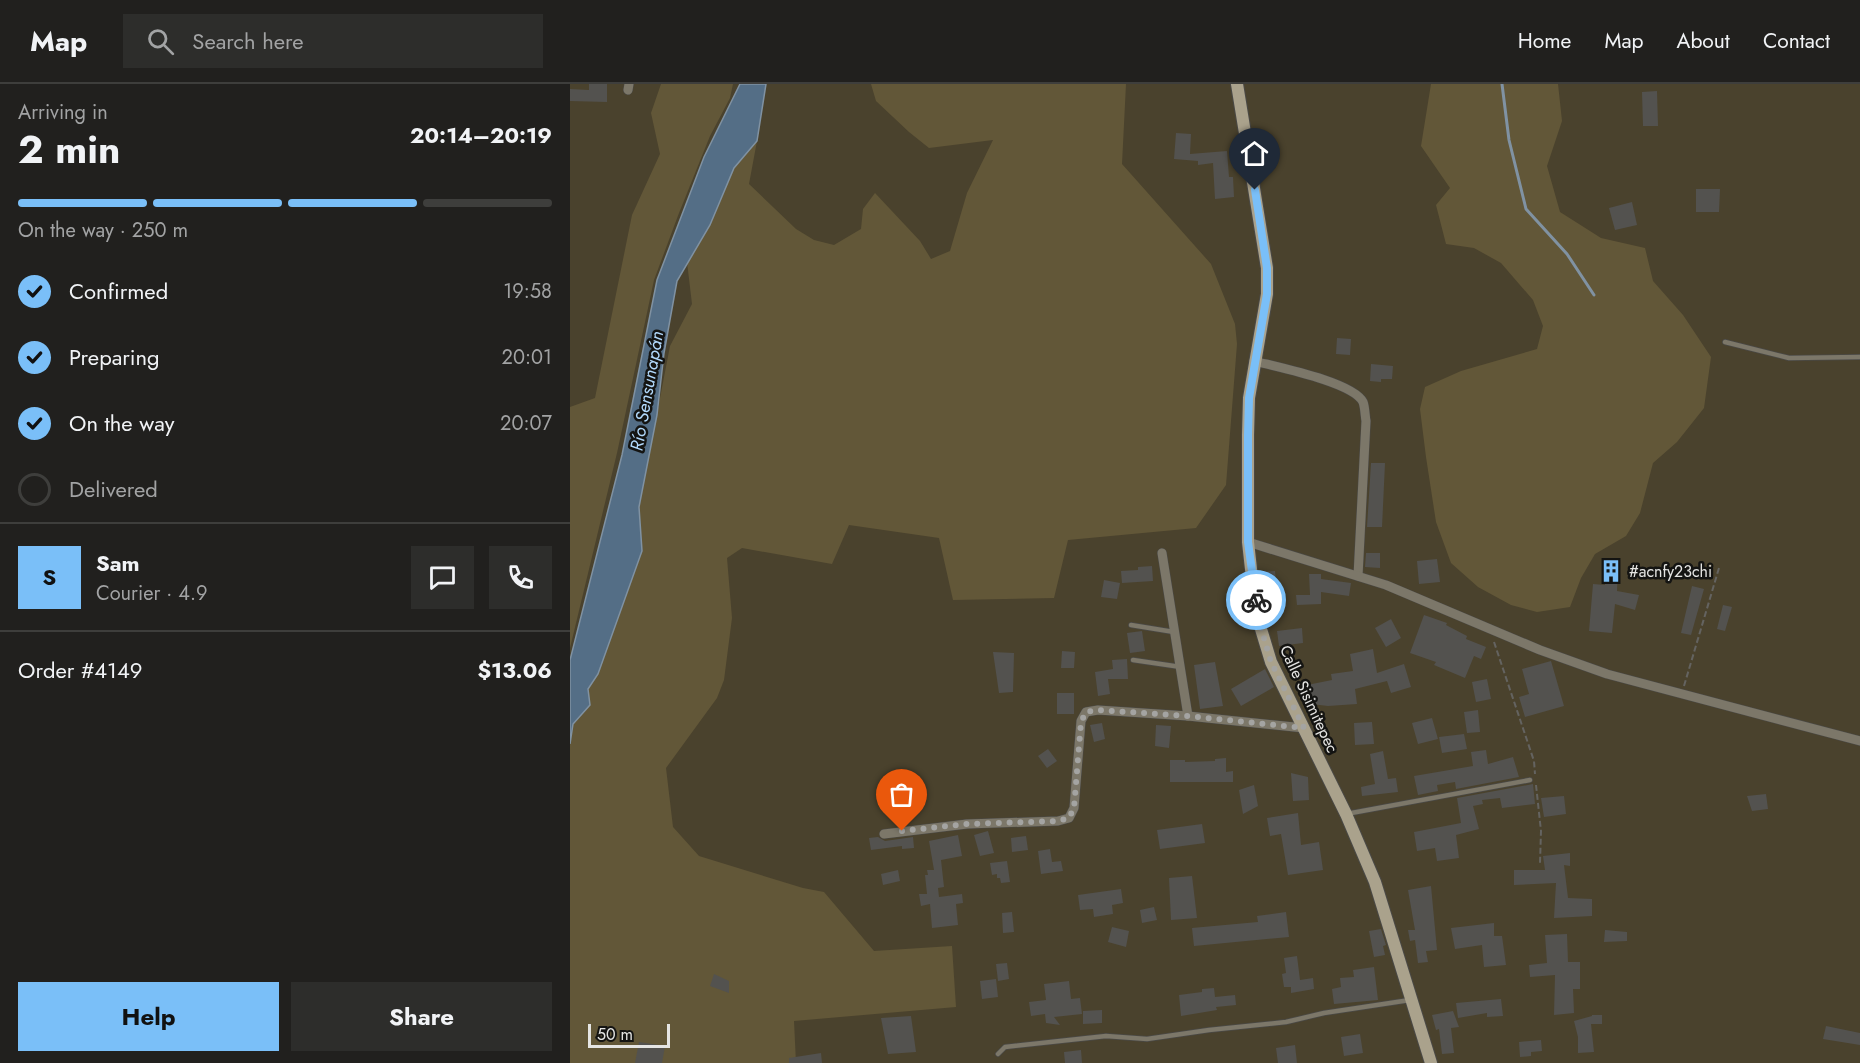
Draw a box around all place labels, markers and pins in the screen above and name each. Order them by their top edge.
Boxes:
pin [1229,128,1280,190]
building icon: #acnfy23chi [1598,558,1624,584]
place label: #acnfy23chi [1629,560,1712,583]
pin [876,769,927,831]

